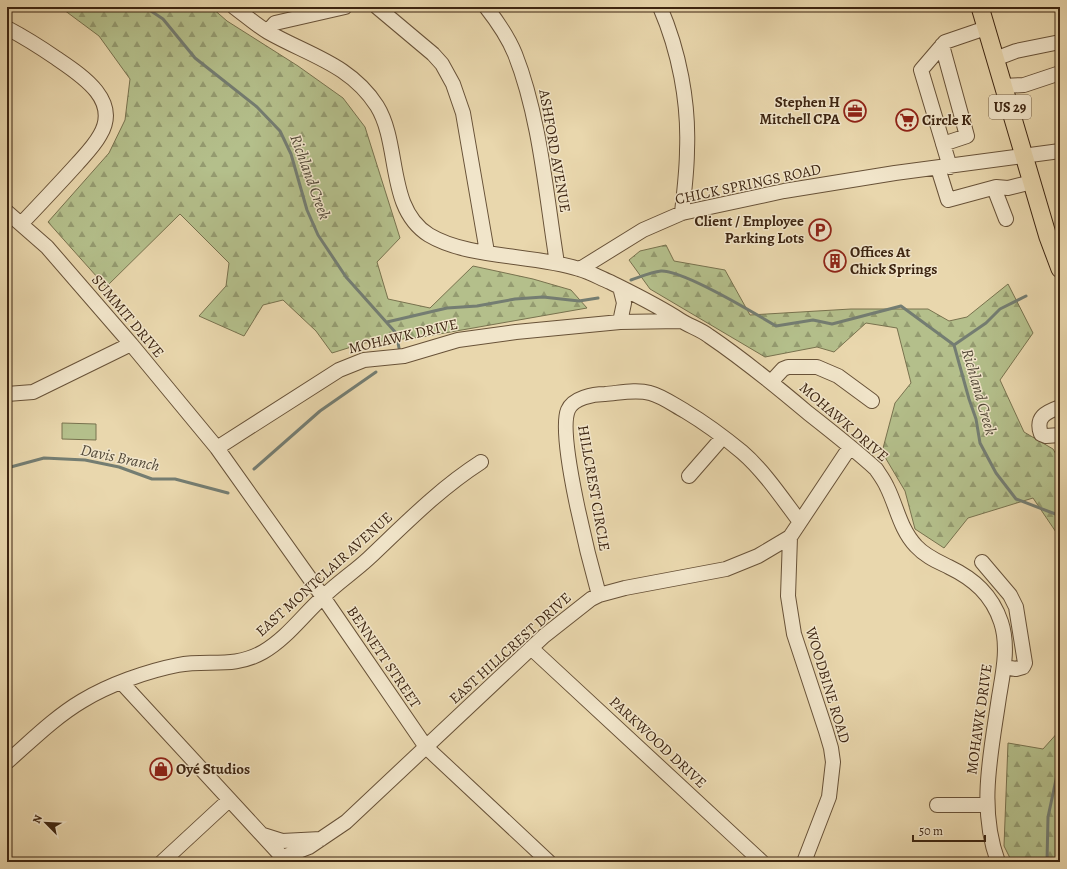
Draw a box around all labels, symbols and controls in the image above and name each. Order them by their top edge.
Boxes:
street label: ASHFORD AVENUE [534,87,576,214]
place label: Stephen H Mitchell CPA [759,92,841,129]
road number: US 29 [989,95,1031,119]
office icon: Stephen H Mitchell CPA [842,98,868,124]
supermarket icon: Circle K [894,107,920,133]
place label: Circle K [922,110,971,130]
water label: Richland Creek [284,131,336,223]
street label: CHICK SPRINGS ROAD [673,159,823,209]
place label: Client / Employee Parking Lots [695,211,804,248]
parking icon: Client / Employee Parking Lots [807,217,833,243]
place label: Offices At Chick Springs [850,242,937,279]
building icon: Offices At Chick Springs [822,248,848,274]
street label: SUMMIT DRIVE [87,270,169,362]
street label: MOHAWK DRIVE [346,314,460,358]
water label: Richland Creek [956,346,1002,438]
street label: MOHAWK DRIVE [795,378,893,466]
street label: HILLCREST CIRCLE [573,423,615,553]
water label: Davis Branch [78,439,162,477]
street label: EAST MONTCLAIR AVENUE [251,507,397,641]
street label: EAST HILLCREST DRIVE [445,588,575,708]
street label: BENNETT STREET [342,602,426,713]
street label: WOODBINE ROAD [801,624,855,745]
street label: MOHAWK DRIVE [961,662,997,776]
street label: PARKWOOD DRIVE [605,692,711,792]
shop icon: Oyé Studios [148,756,174,782]
place label: Oyé Studios [176,759,250,779]
north arrow [26,803,66,843]
text: N [29,812,46,826]
scale bar [913,817,985,843]
text: 50 m [919,823,943,839]

